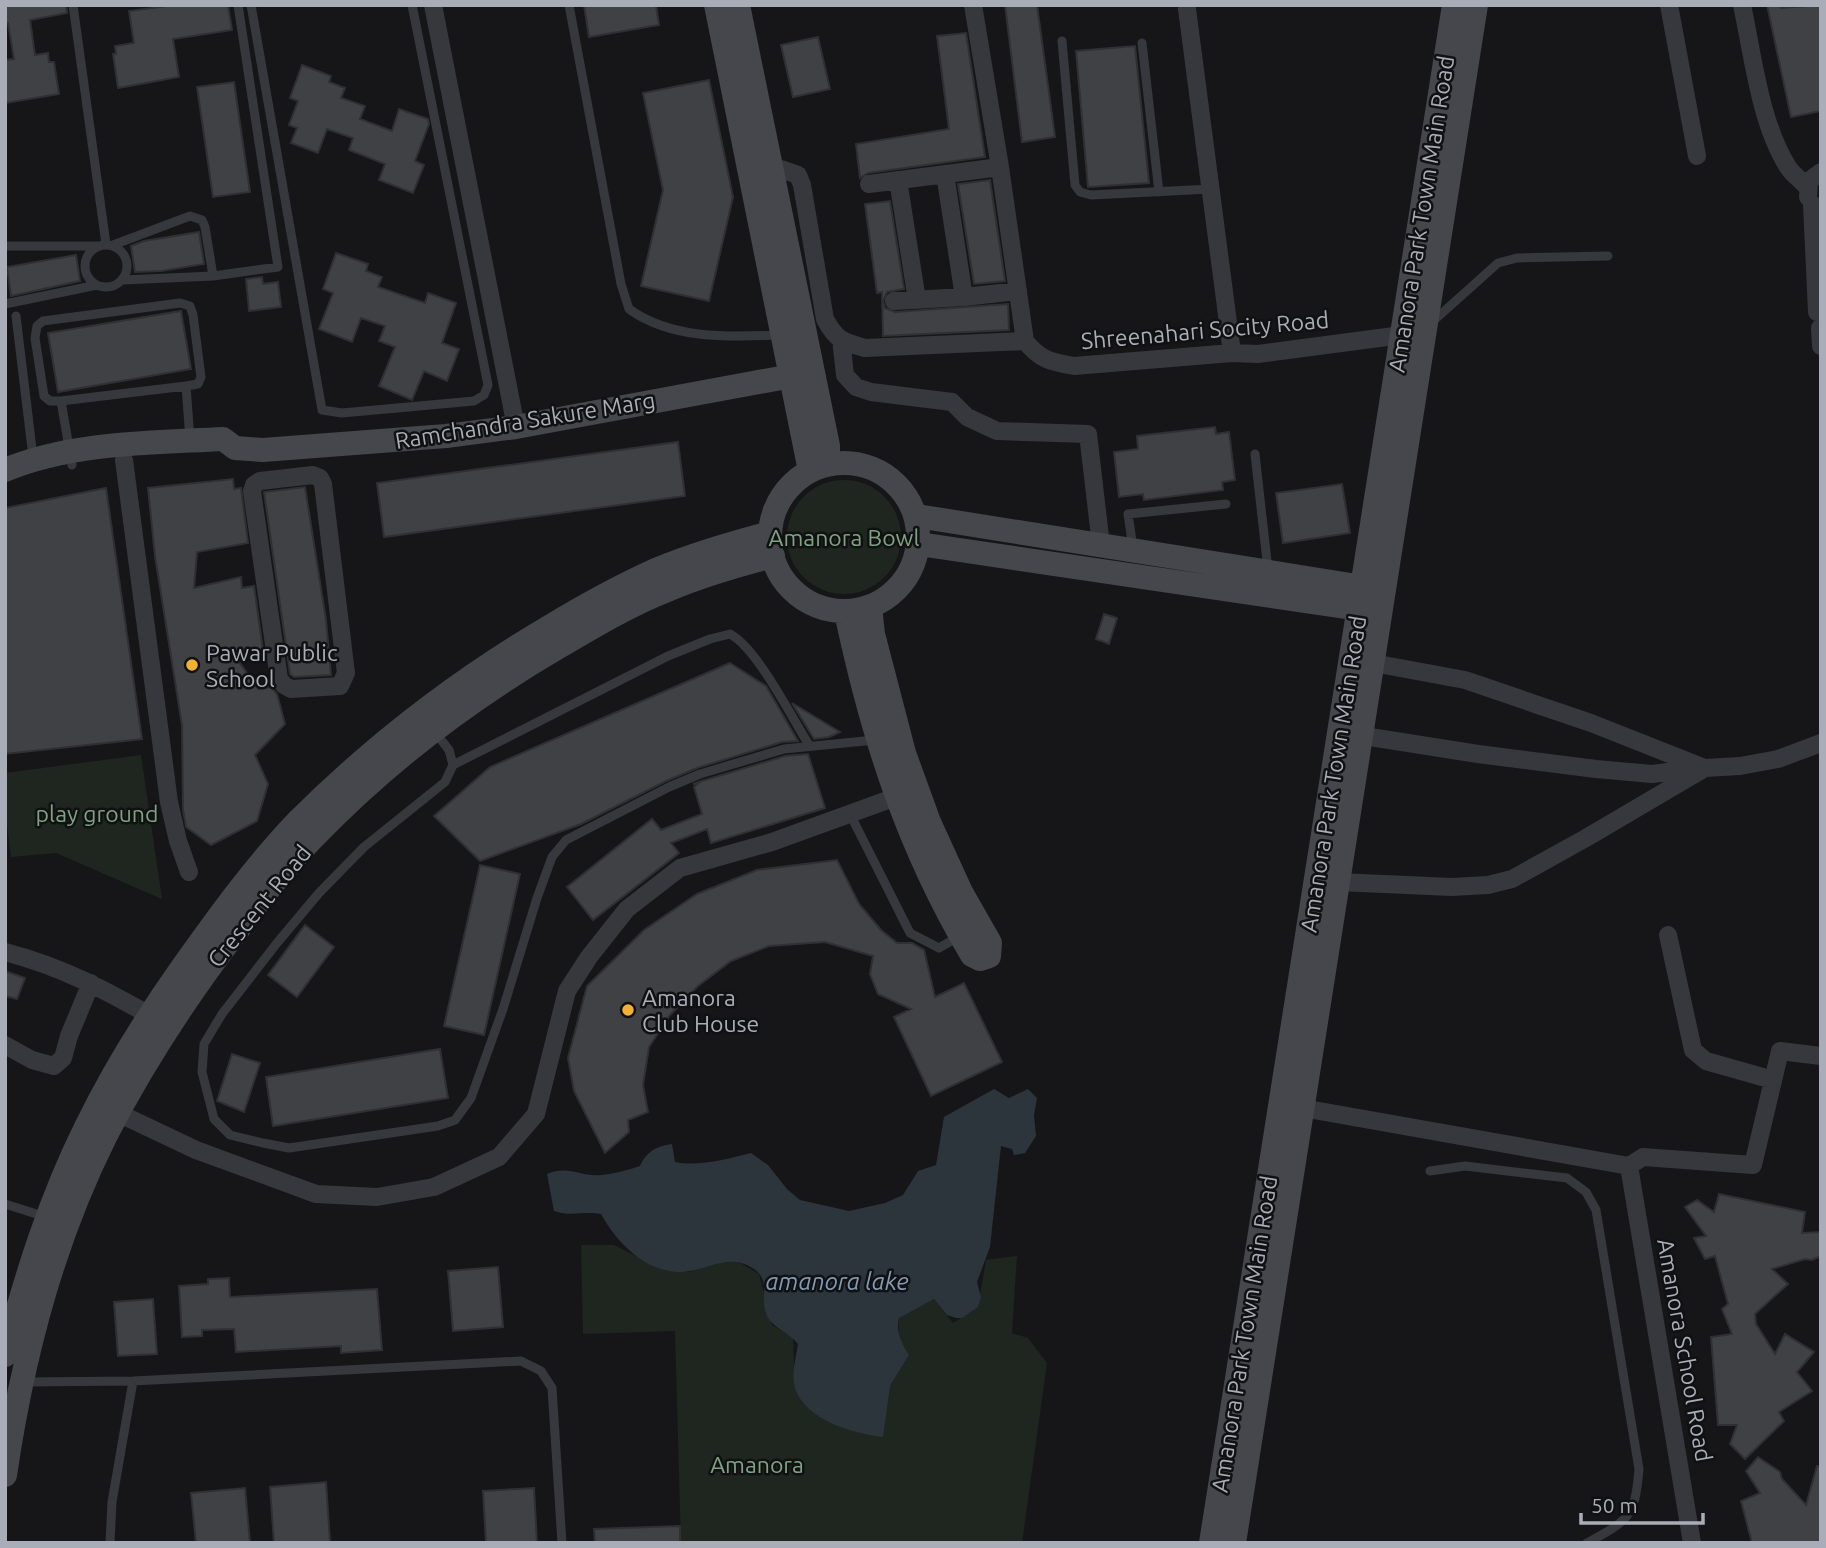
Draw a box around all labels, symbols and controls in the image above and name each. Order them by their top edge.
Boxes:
street label: Amanora Park Town Main Road [1384,54,1458,374]
street label: Shreenahari Socity Road [1080,307,1330,353]
street label: Ramchandra Sakure Marg [393,387,657,453]
park label: Amanora Bowl [769,525,919,550]
street label: Amanora Park Town Main Road [1296,614,1370,934]
place label: Pawar Public School [206,640,338,691]
marker: Pawar Public School [184,657,200,673]
park label: play ground [36,801,158,826]
street label: Crescent Road [202,840,316,972]
place label: Amanora Club House [642,985,759,1036]
marker: Amanora Club House [620,1002,636,1018]
street label: Amanora Park Town Main Road [1207,1174,1281,1494]
street label: Amanora School Road [1653,1236,1717,1464]
water label: amanora lake [765,1268,909,1295]
park label: Amanora [710,1452,804,1477]
scale bar [1581,1482,1703,1526]
text: 50 m [1591,1493,1638,1517]

